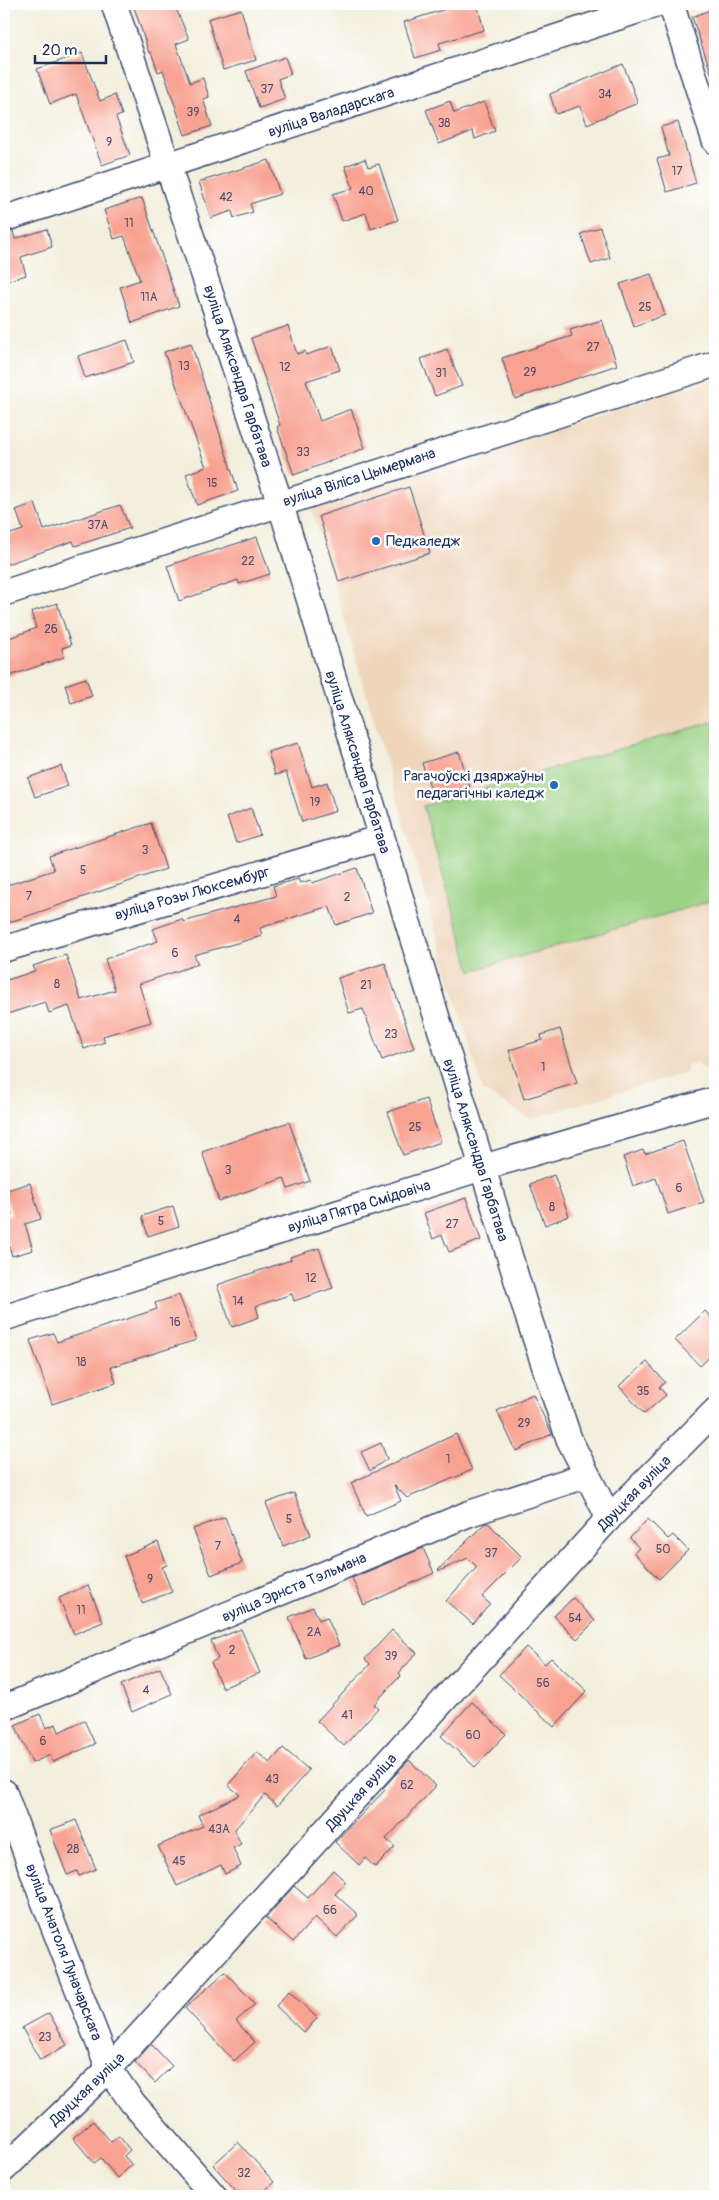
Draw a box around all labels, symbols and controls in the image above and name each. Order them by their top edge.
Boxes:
scale bar [35,32,106,64]
text: 20 m [42,41,77,60]
house number: 37 [260,82,274,97]
street label: вуліца Валадарскага [266,83,397,142]
house number: 34 [598,87,612,102]
house number: 39 [187,105,199,120]
house number: 38 [438,116,450,131]
house number: 9 [106,135,112,150]
house number: 17 [671,164,683,179]
house number: 40 [358,184,374,199]
house number: 42 [219,190,233,205]
house number: 11 [124,216,134,231]
street label: вуліца Аляксандра Гарбатава [199,283,276,470]
house number: 11А [140,290,158,305]
house number: 25 [638,300,652,315]
house number: 27 [586,340,600,355]
house number: 13 [178,359,190,374]
house number: 12 [279,360,291,375]
house number: 29 [524,365,536,380]
house number: 31 [435,366,447,381]
street label: вуліца Віліса Цымермана [280,444,438,511]
house number: 33 [296,445,310,460]
house number: 15 [206,476,218,491]
house number: 37А [88,518,109,533]
place label: Педкаледж [386,532,460,551]
marker: Педкаледж [370,535,382,547]
house number: 22 [241,554,255,569]
house number: 26 [44,622,58,637]
street label: вуліца Аляксандра Гарбатава [321,668,394,856]
place label: Рагачоўскі дзяржаўны педагагічны каледж [404,767,544,803]
marker: Рагачоўскі дзяржаўны педагагічны каледж [548,779,560,791]
house number: 19 [310,795,320,810]
house number: 3 [142,843,149,858]
street label: вуліца Розы Люксембург [113,862,272,925]
house number: 5 [80,863,86,878]
house number: 7 [26,889,33,904]
house number: 2 [344,890,351,905]
house number: 4 [234,912,241,927]
house number: 6 [172,946,179,961]
house number: 8 [54,977,60,992]
house number: 21 [360,978,372,993]
house number: 23 [384,1027,398,1042]
street label: вуліца Аляксандра Гарбатава [439,1056,512,1244]
house number: 1 [541,1060,545,1075]
house number: 25 [408,1120,422,1135]
house number: 3 [225,1163,232,1178]
street label: вуліца Пятра Смідовіча [285,1176,433,1237]
house number: 6 [676,1181,683,1196]
house number: 8 [549,1200,555,1215]
house number: 5 [158,1214,164,1229]
house number: 27 [445,1217,459,1232]
house number: 12 [305,1271,317,1286]
house number: 14 [232,1294,244,1309]
house number: 16 [169,1315,181,1330]
house number: 18 [76,1355,86,1370]
house number: 35 [636,1384,650,1399]
house number: 29 [518,1416,530,1431]
house number: 1 [446,1452,450,1467]
street label: Друцкая вуліца [593,1452,675,1536]
house number: 5 [286,1512,292,1527]
house number: 7 [215,1539,222,1554]
house number: 50 [656,1542,670,1557]
house number: 37 [484,1546,498,1561]
street label: вуліца Эрнста Тэльмана [219,1548,369,1627]
house number: 9 [147,1572,153,1587]
house number: 11 [76,1603,86,1618]
house number: 54 [568,1611,582,1626]
house number: 2А [307,1625,321,1640]
house number: 2 [229,1643,236,1658]
house number: 39 [385,1649,397,1664]
house number: 56 [536,1676,550,1691]
house number: 4 [143,1683,150,1698]
house number: 41 [341,1708,353,1723]
house number: 60 [465,1728,481,1743]
house number: 6 [40,1734,47,1749]
street label: Друцкая вуліца [321,1750,401,1836]
house number: 43 [265,1772,279,1787]
house number: 62 [400,1778,414,1793]
house number: 43А [208,1822,230,1837]
house number: 28 [67,1842,79,1857]
house number: 45 [172,1854,186,1869]
street label: вуліца Анатоля Луначарскага [21,1861,106,2043]
house number: 66 [323,1903,337,1918]
house number: 23 [38,2030,52,2045]
street label: Друцкая вуліца [45,2049,129,2131]
house number: 32 [237,2166,251,2181]

